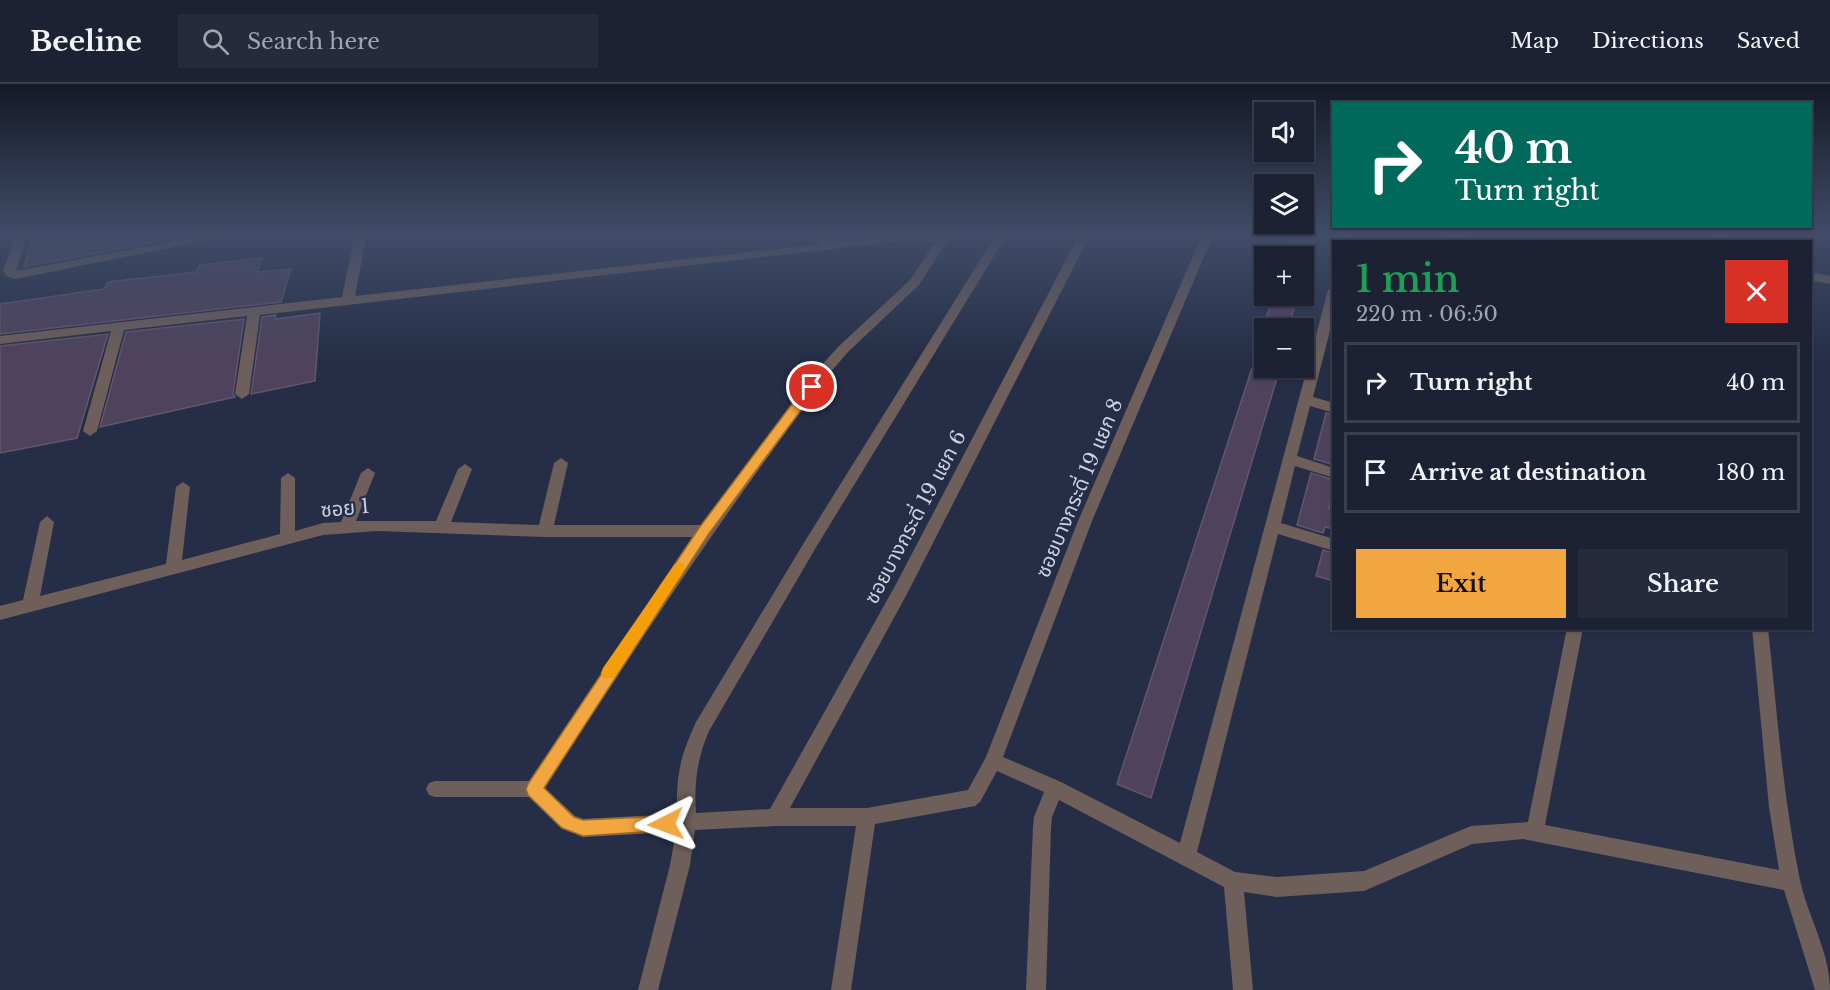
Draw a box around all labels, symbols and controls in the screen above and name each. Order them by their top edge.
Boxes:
search box [178,14,598,68]
text: Beeline [30,24,142,59]
icon: search [199,25,232,58]
text: Search here [247,28,380,55]
text: Map [1510,28,1559,54]
text: Directions [1592,28,1704,54]
text: Saved [1737,28,1800,54]
map controls [1254,102,1314,378]
button: sound [1254,102,1314,162]
text: 40 m [1455,122,1572,174]
icon: right [1356,126,1434,204]
button: layers [1254,174,1314,234]
text: Turn right [1455,174,1599,207]
button: + [1254,246,1314,306]
text: 1 min [1356,257,1460,302]
button: close [1725,260,1788,323]
text: 220 m · 06:50 [1356,302,1498,326]
button: − [1254,318,1314,378]
pin [786,361,837,412]
icon: right [1359,366,1392,399]
text: Turn right [1410,369,1532,396]
text: 40 m [1727,369,1785,396]
icon: arrive [795,370,828,403]
street label: ซอยบางกระดี่ 19 แยก 8 [1029,394,1128,581]
street label: ซอยบางกระดี่ 19 แยก 6 [857,425,971,608]
icon: arrive [1359,456,1392,489]
text: Arrive at destination [1410,459,1647,486]
text: 180 m [1716,459,1785,486]
street label: ซอย 1 [319,494,371,522]
button: Exit [1356,549,1566,618]
button: Share [1578,549,1788,618]
position arrow [634,792,698,856]

